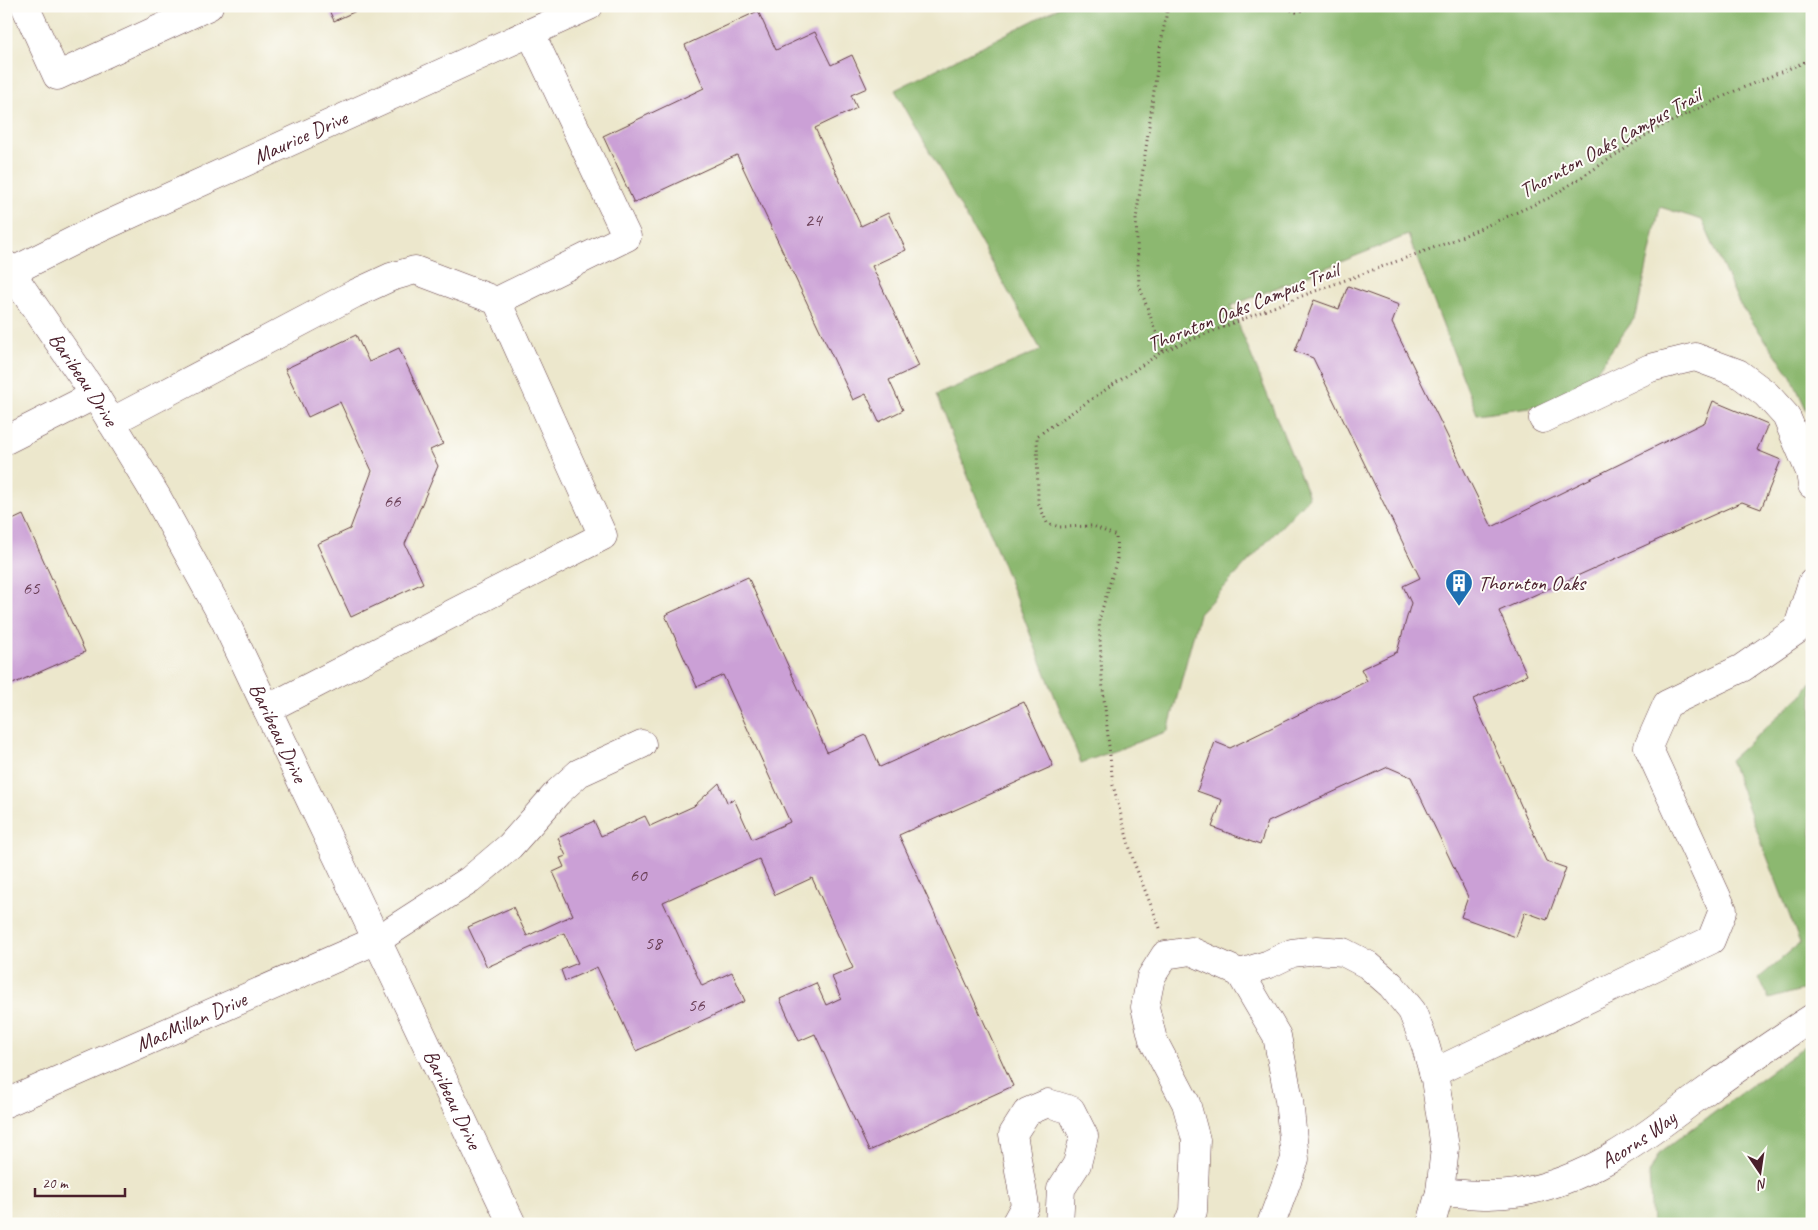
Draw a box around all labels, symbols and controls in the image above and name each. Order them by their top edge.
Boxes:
street label: Thornton Oaks Campus Trail [1514,80,1709,204]
street label: Maurice Drive [249,104,352,170]
house number: 24 [804,208,824,232]
street label: Thornton Oaks Campus Trail [1143,255,1346,357]
street label: Baribeau Drive [43,327,125,433]
house number: 66 [383,489,402,513]
building icon: Thornton Oaks [1444,568,1474,607]
place label: Thornton Oaks [1478,570,1587,596]
house number: 65 [22,576,41,600]
street label: Baribeau Drive [243,679,314,789]
house number: 60 [629,863,648,887]
house number: 58 [644,931,664,955]
street label: MacMillan Drive [131,986,252,1057]
house number: 56 [687,993,706,1017]
street label: Baribeau Drive [418,1045,488,1155]
street label: Acorns Way [1596,1104,1683,1174]
north arrow [1736,1148,1786,1198]
scale bar [35,1165,125,1197]
text: 20 m [42,1174,69,1193]
text: N [1754,1175,1769,1194]

